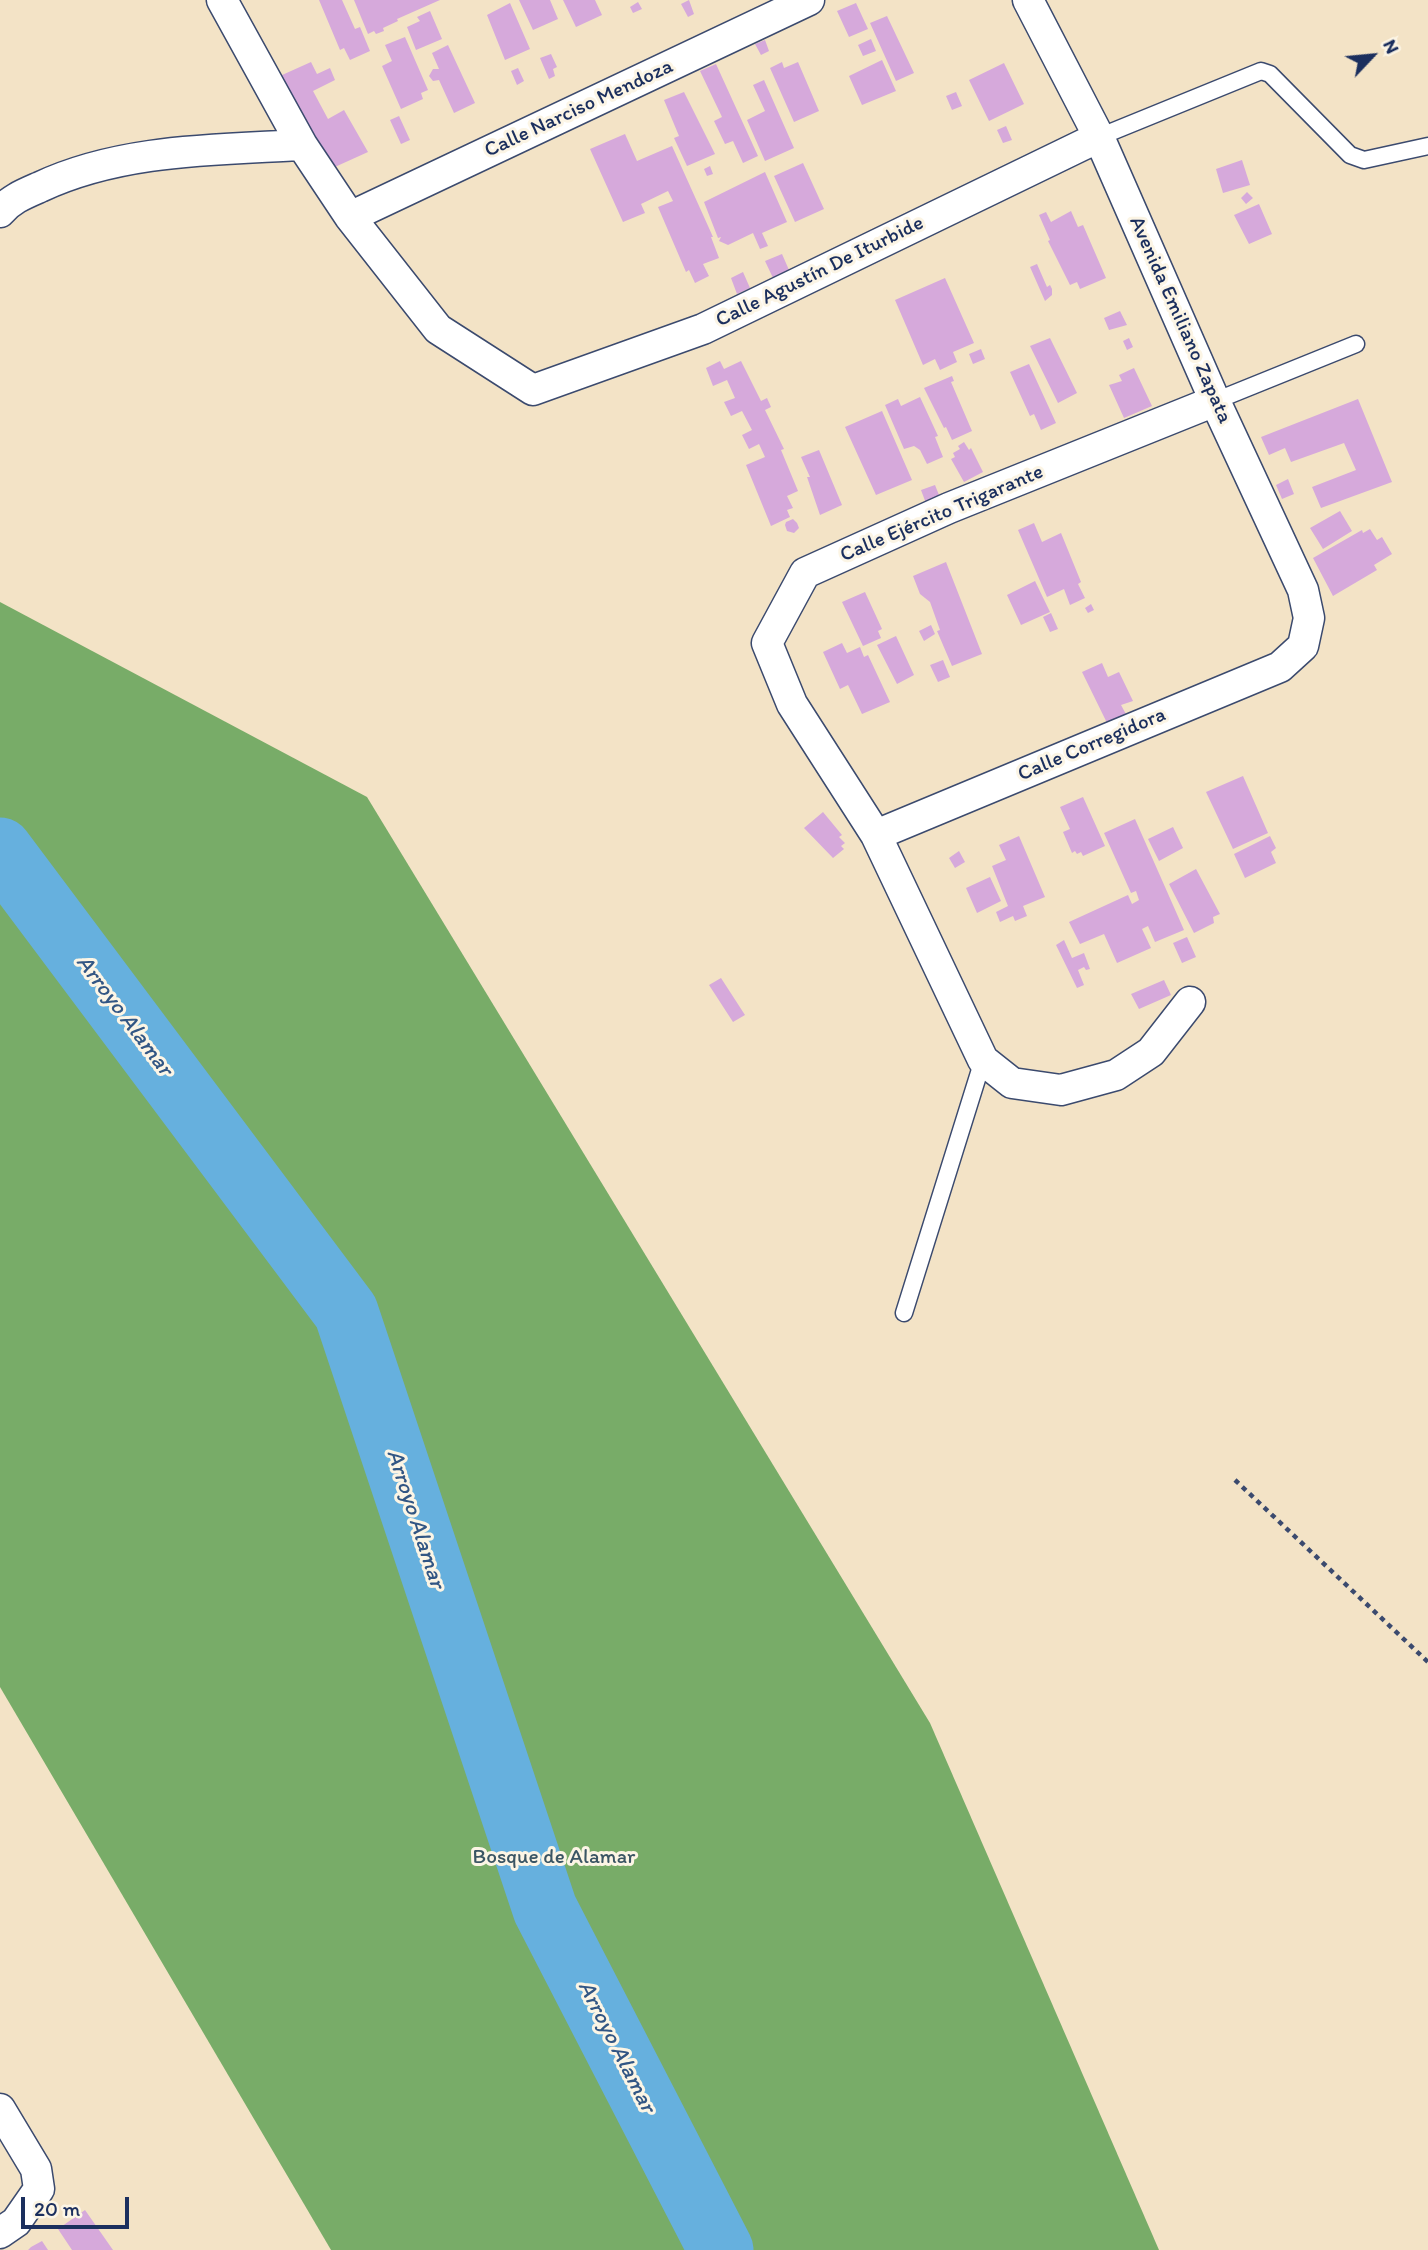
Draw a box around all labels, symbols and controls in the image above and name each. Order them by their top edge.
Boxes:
north arrow [1337,21,1407,91]
text: N [1378,36,1404,57]
street label: Calle Narciso Mendoza [481,54,677,164]
street label: Calle Agustín De Iturbide [712,211,928,333]
street label: Avenida Emiliano Zapata [1123,213,1237,427]
street label: Calle Ejército Trigarante [837,460,1047,568]
street label: Calle Corregidora [1014,702,1170,788]
water label: Arroyo Alamar [70,950,178,1082]
water label: Arroyo Alamar [380,1446,450,1592]
park label: Bosque de Alamar [473,1845,635,1871]
water label: Arroyo Alamar [571,1976,661,2118]
scale bar [24,2184,133,2228]
text: 20 m [34,2196,80,2221]

